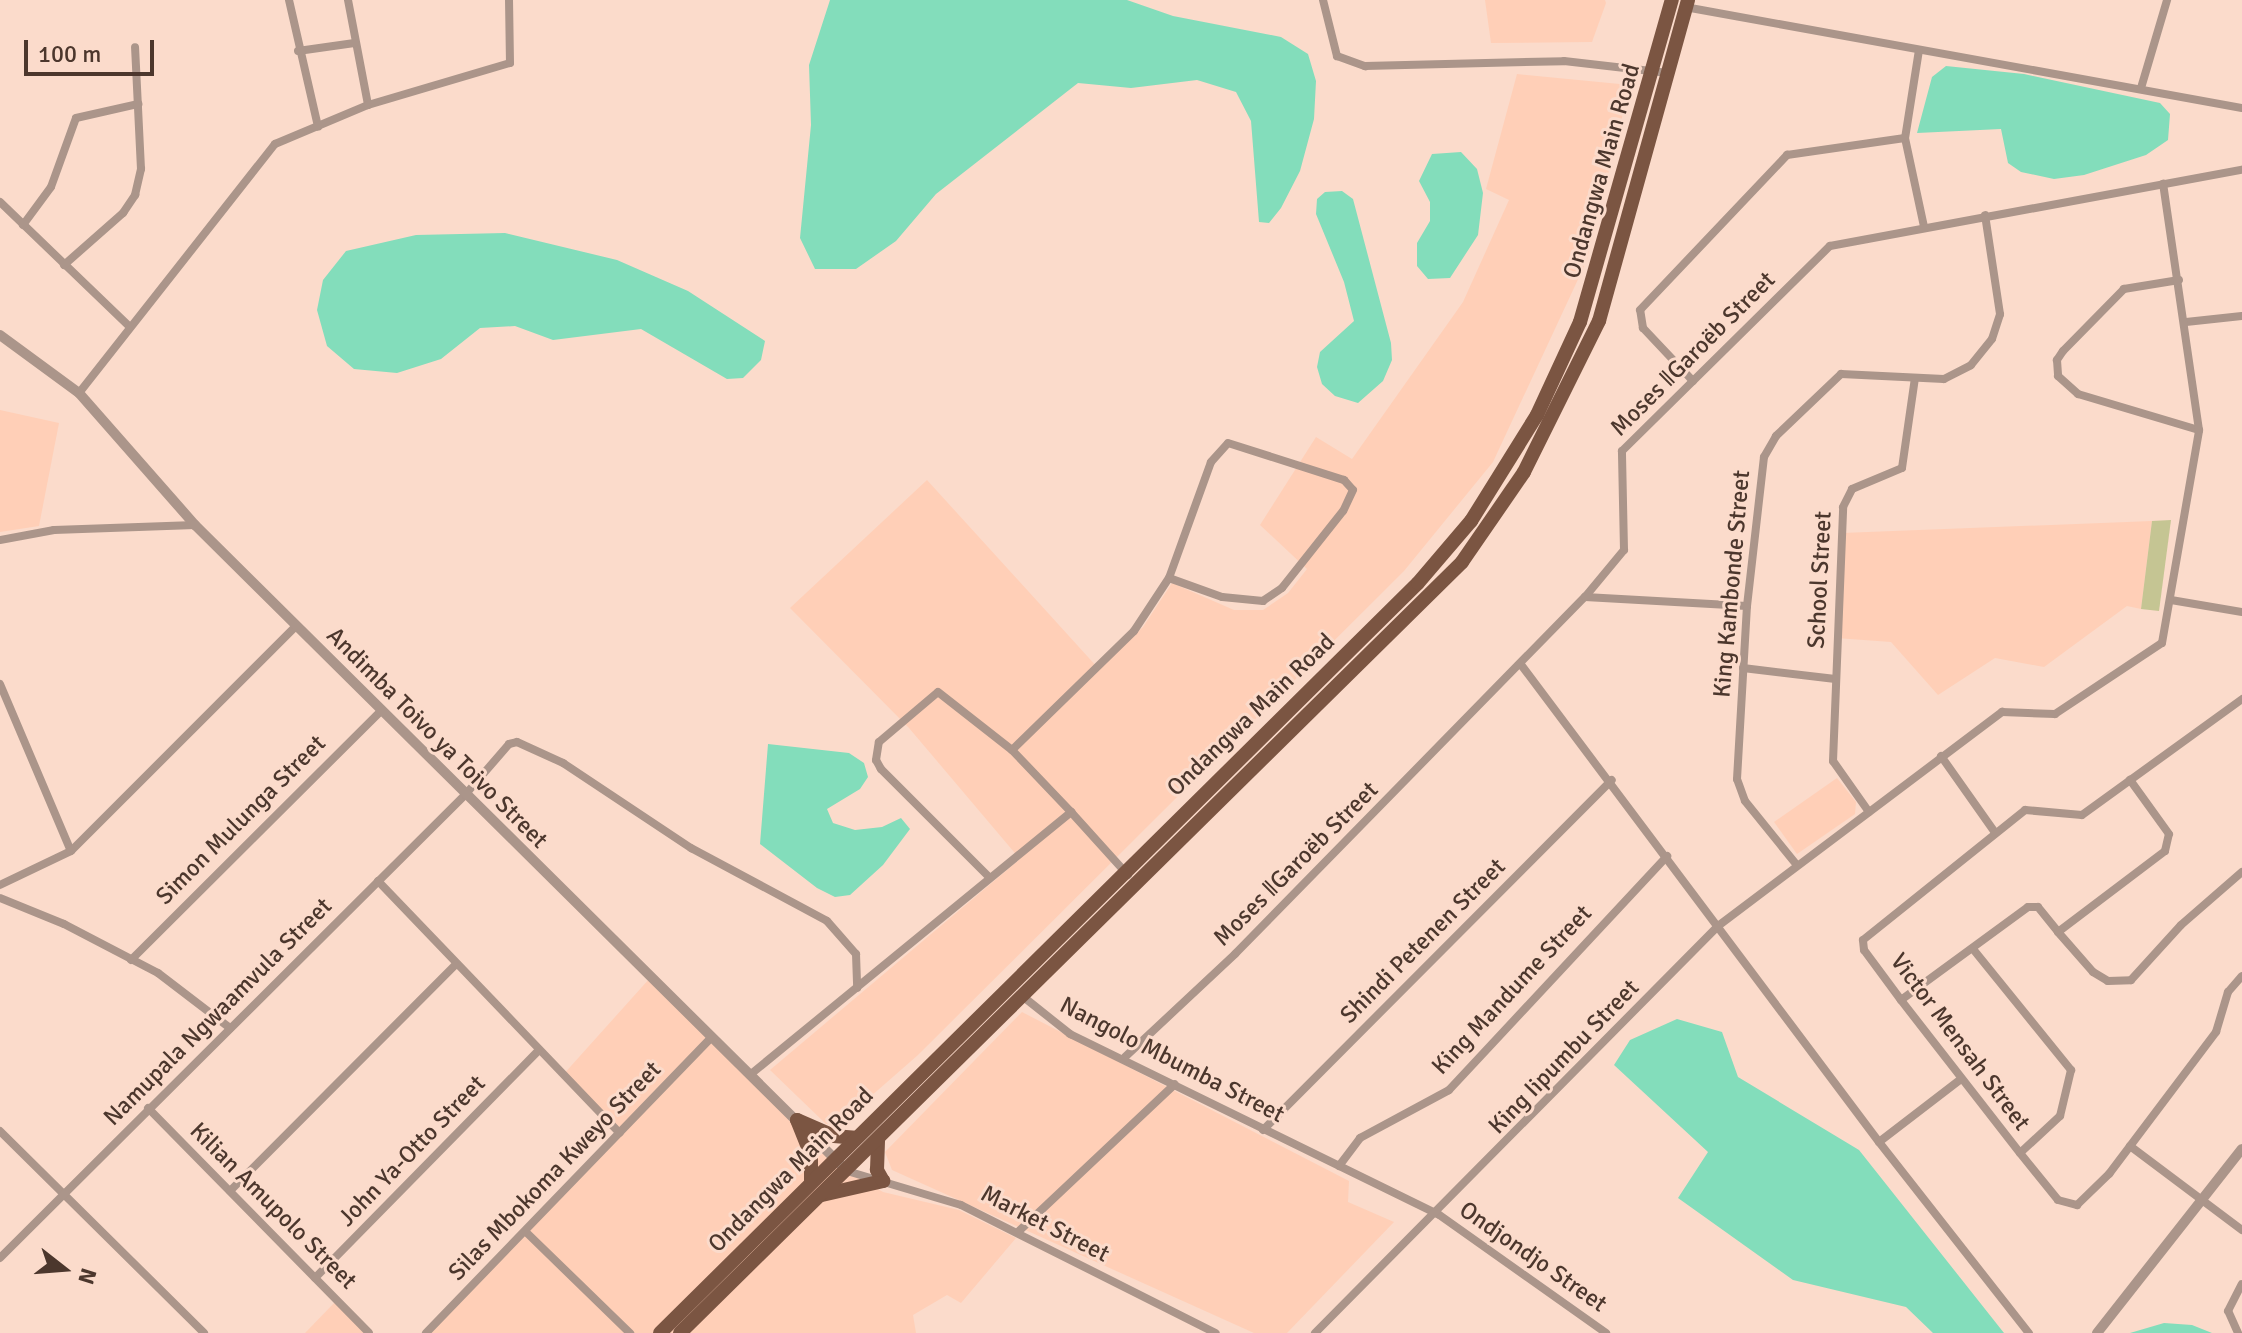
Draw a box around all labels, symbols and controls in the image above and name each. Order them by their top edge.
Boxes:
scale bar [28,24,158,74]
text: 100 m [38,39,101,69]
street label: Ondangwa Main Road [1558,60,1646,282]
street label: Moses ǁGaroëb Street [1605,266,1781,442]
street label: King Kambonde Street [1708,469,1756,699]
street label: School Street [1802,511,1838,649]
street label: Andimba Toivo ya Toivo Street [320,621,554,855]
street label: Ondangwa Main Road [1161,628,1341,802]
street label: Simon Mulunga Street [150,729,332,911]
street label: Moses ǁGaroëb Street [1208,776,1384,952]
street label: Shindi Petenen Street [1334,852,1512,1030]
street label: Namupala Ngwaamvula Street [98,892,338,1132]
street label: King Mandume Street [1426,899,1598,1081]
street label: Victor Mensah Street [1884,948,2036,1136]
street label: King Iipumbu Street [1483,974,1645,1140]
street label: Nangolo Mbumba Street [1055,991,1289,1129]
street label: Silas Mbokoma Kweyo Street [443,1055,667,1287]
street label: John Ya-Otto Street [333,1069,491,1233]
street label: Ondangwa Main Road [702,1081,880,1259]
street label: Kilian Amupolo Street [184,1117,362,1295]
street label: Market Street [976,1179,1114,1269]
street label: Ondjondjo Street [1454,1195,1612,1319]
north arrow [24,1229,104,1309]
text: N [72,1265,103,1287]

